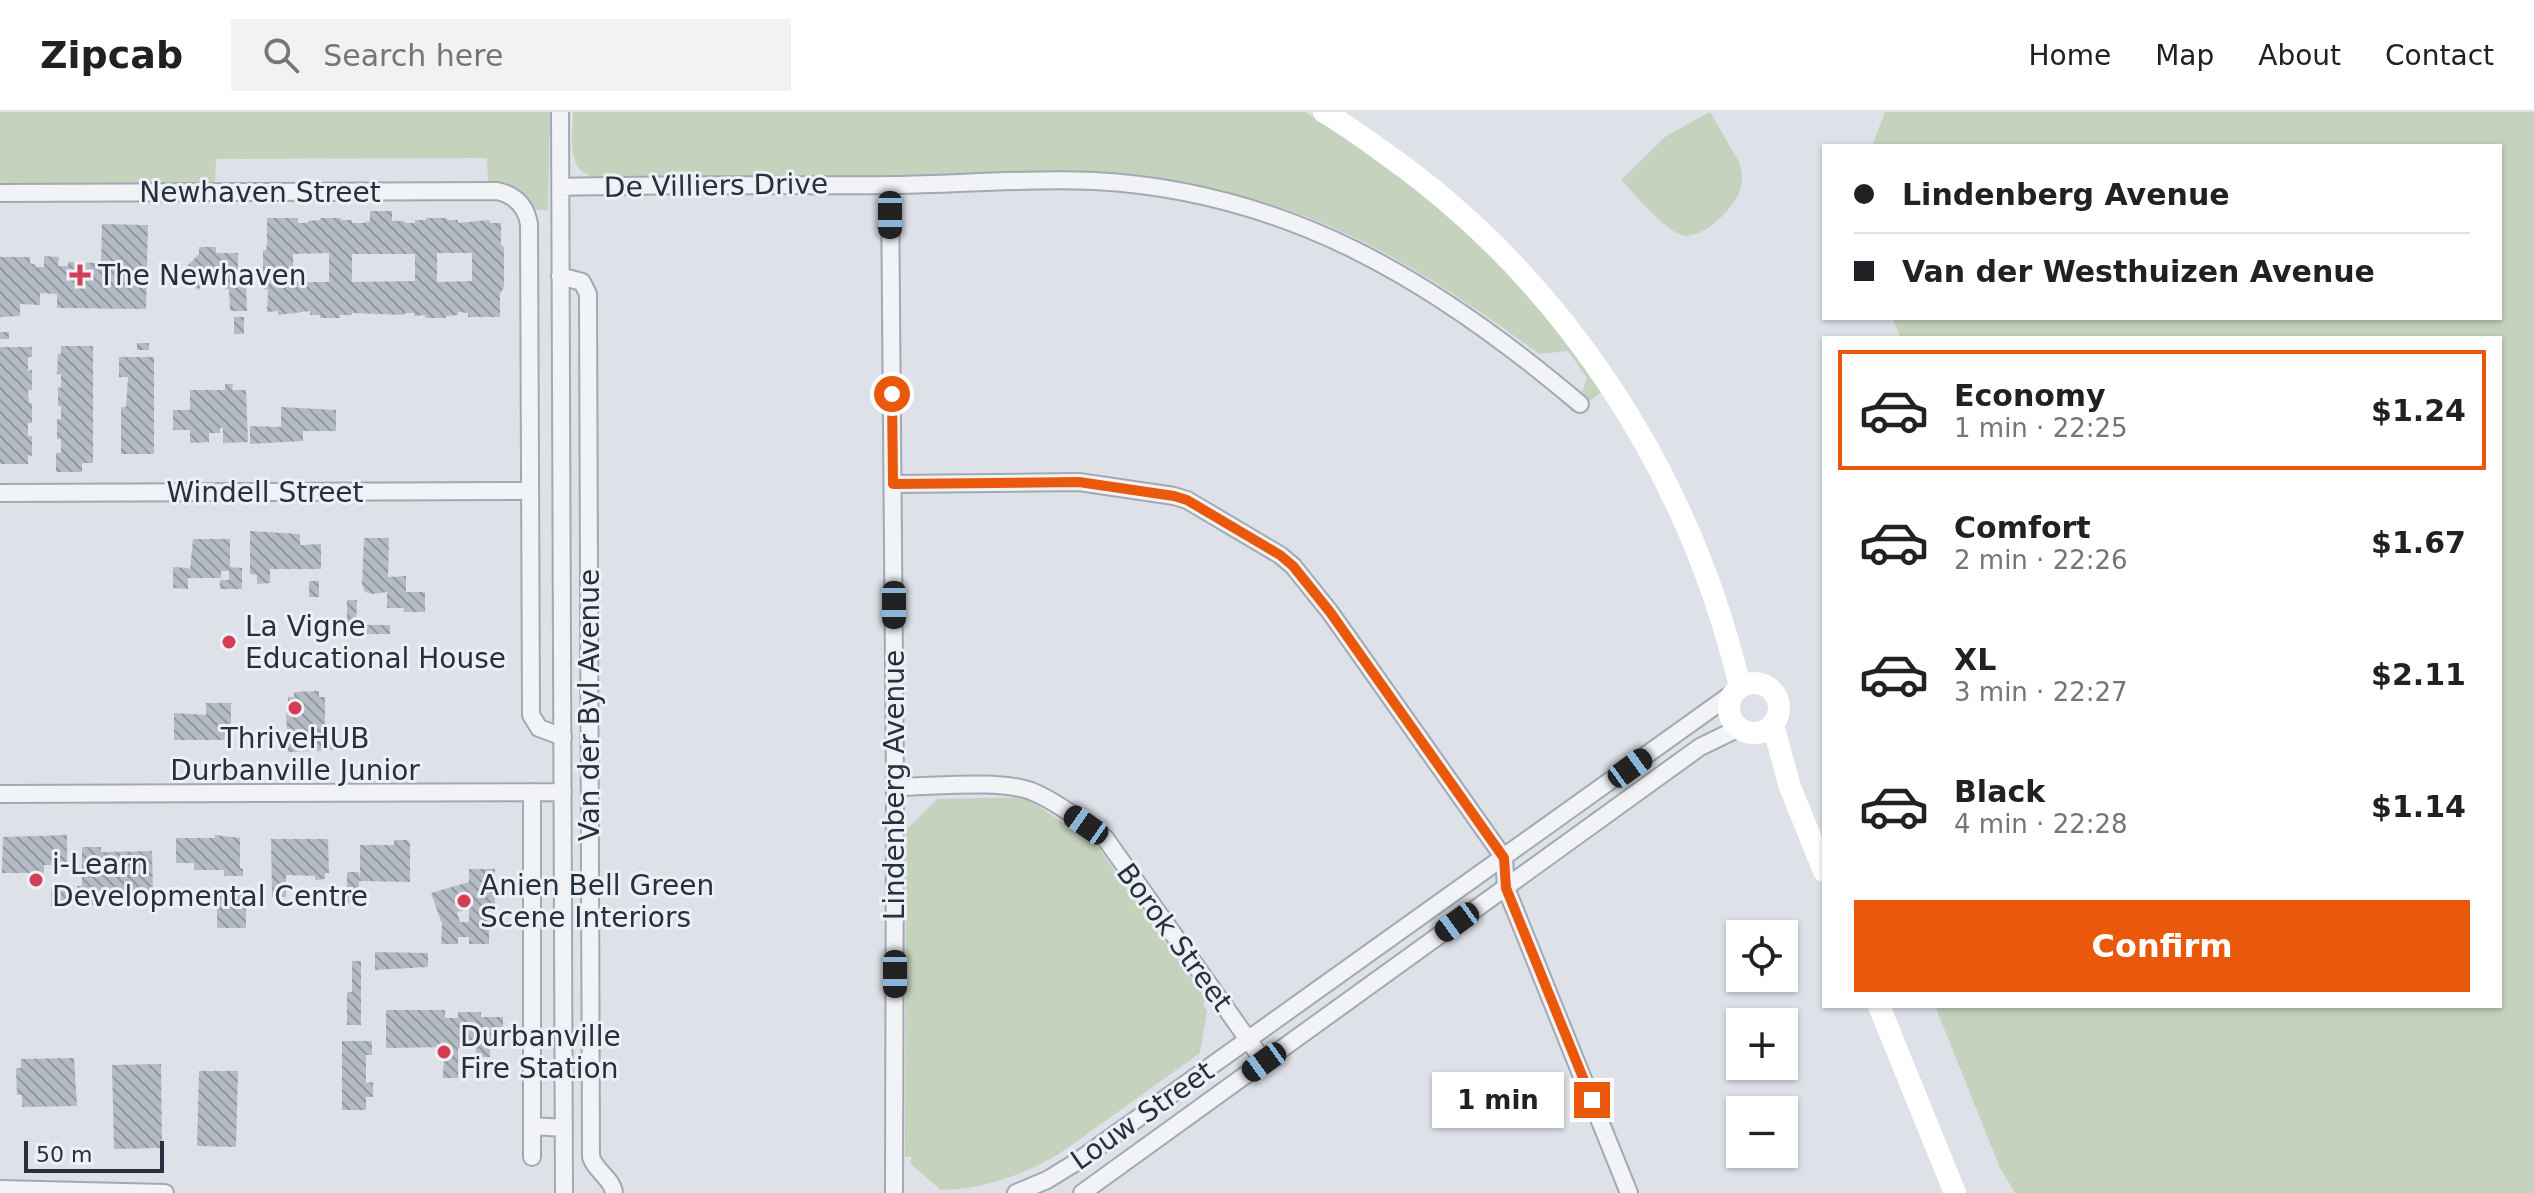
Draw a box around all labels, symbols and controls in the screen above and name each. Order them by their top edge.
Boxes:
search box [231,19,791,91]
text: Zipcab [40,33,183,77]
icon: search [259,33,303,77]
text: Search here [323,38,503,73]
text: Home [2028,39,2111,72]
text: Map [2155,39,2214,72]
text: About [2258,39,2341,72]
text: Contact [2385,39,2494,72]
street label: De Villiers Drive [604,167,828,204]
street label: Newhaven Street [139,176,381,209]
text: Lindenberg Avenue [1902,177,2230,212]
car [878,191,902,239]
text: Van der Westhuizen Avenue [1902,254,2375,289]
place label: The Newhaven [97,259,307,292]
marker: The Newhaven [69,264,91,286]
icon: car [1858,374,1930,446]
route start [874,376,910,412]
text: Economy [1954,378,2106,413]
text: $1.24 [2371,393,2466,428]
text: 1 min · 22:25 [1954,413,2128,443]
street label: Windell Street [166,476,364,509]
icon: car [1858,506,1930,578]
text: Comfort [1954,510,2091,545]
text: $1.67 [2371,525,2466,560]
text: 2 min · 22:26 [1954,545,2128,575]
street label: Van der Byl Avenue [573,569,606,841]
car [882,581,906,629]
place label: La Vigne Educational House [245,610,506,675]
marker: La Vigne Educational House [220,633,238,651]
icon: car [1858,638,1930,710]
text: XL [1954,642,1996,677]
street label: Lindenberg Avenue [878,650,911,920]
text: $2.11 [2371,657,2466,692]
text: 3 min · 22:27 [1954,677,2128,707]
marker: ThriveHUB Durbanville Junior [286,699,304,717]
place label: ThriveHUB Durbanville Junior [170,722,420,787]
car [1604,744,1656,792]
icon: car [1858,770,1930,842]
text: Black [1954,774,2045,809]
text: $1.14 [2371,789,2466,824]
car [1059,801,1113,849]
text: 4 min · 22:28 [1954,809,2128,839]
place label: i-Learn Developmental Centre [52,848,368,913]
street label: Borok Street [1110,857,1239,1018]
place label: Anien Bell Green Scene Interiors [480,869,714,934]
marker: i-Learn Developmental Centre [27,871,45,889]
marker: Anien Bell Green Scene Interiors [455,892,473,910]
car [1431,898,1483,946]
button: Confirm [1854,900,2470,992]
map controls [1726,920,1798,1168]
button: locate [1726,920,1798,992]
car [883,950,907,998]
button: + [1726,1008,1798,1080]
place label: Durbanville Fire Station [460,1020,621,1085]
car [1238,1038,1290,1086]
marker: Durbanville Fire Station [435,1043,453,1061]
street label: Louw Street [1064,1054,1220,1177]
callout: 1 min [1432,1072,1564,1128]
route end [1574,1082,1610,1118]
text: 1 min [1457,1085,1539,1115]
button: − [1726,1096,1798,1168]
scale bar [24,1137,164,1173]
text: 50 m [36,1142,92,1167]

